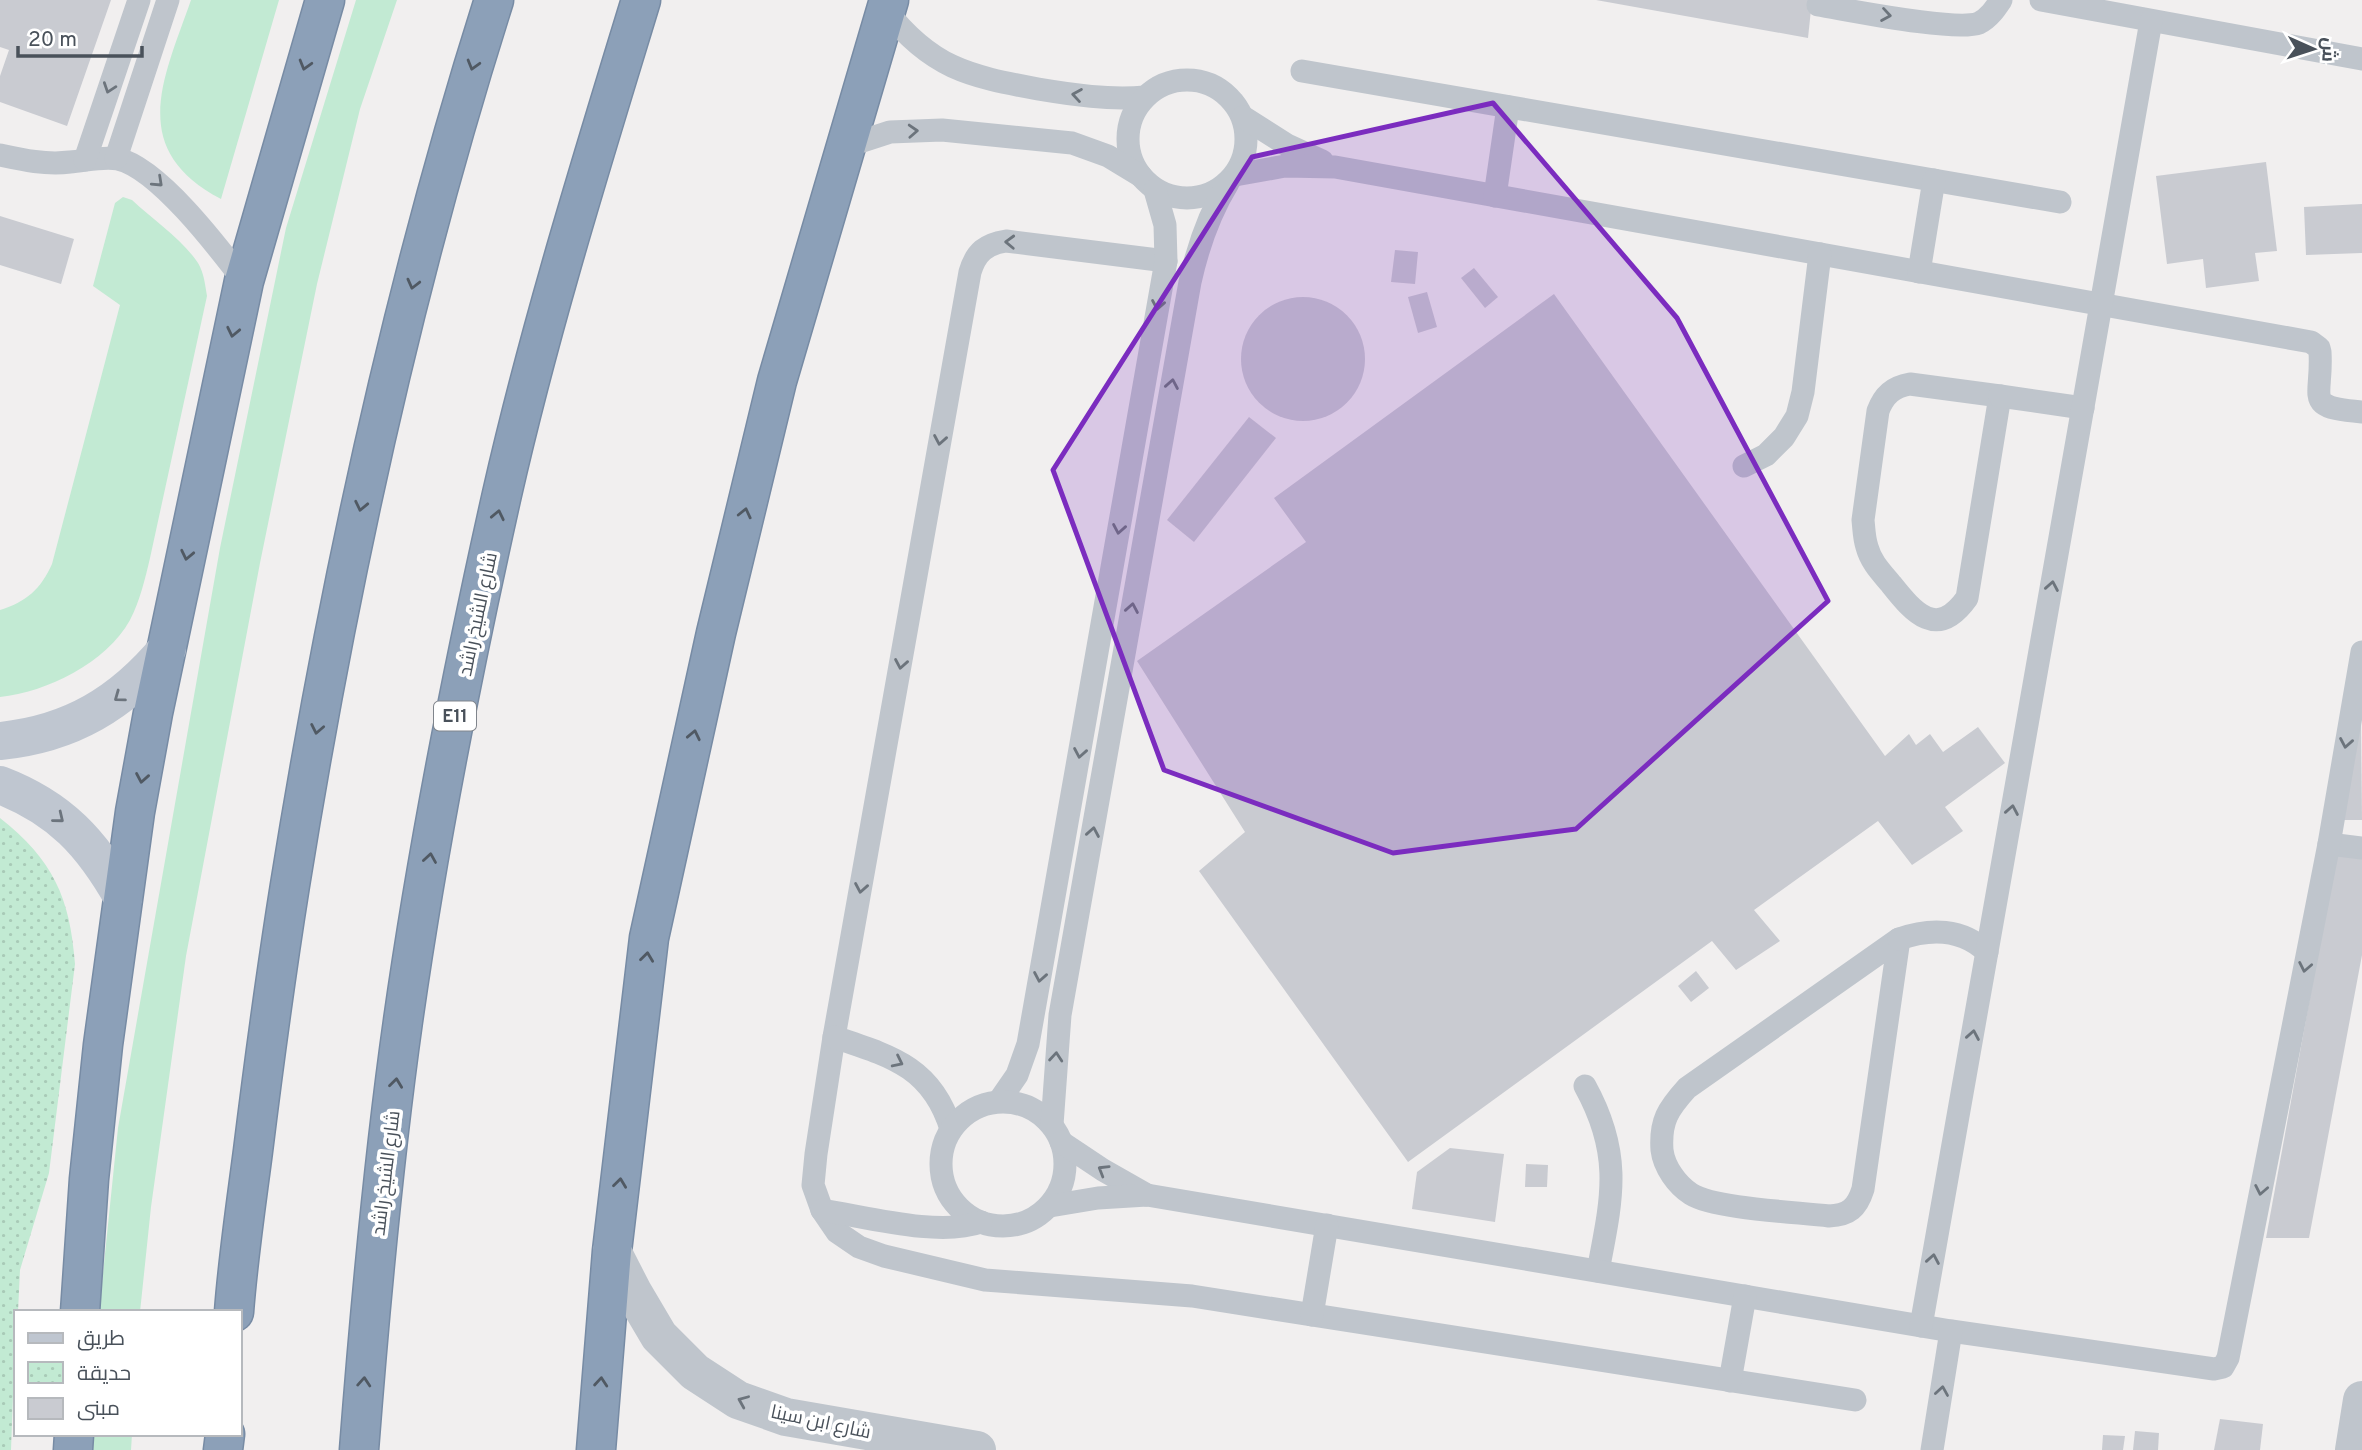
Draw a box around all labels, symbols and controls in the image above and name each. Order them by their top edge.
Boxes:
one-way arrow [1880,7,1892,22]
scale bar [18,14,142,58]
north arrow [2278,14,2348,84]
text: 20 m [28,27,77,54]
text: ش [2315,37,2341,63]
one-way arrow [298,59,313,71]
one-way arrow [467,59,482,71]
one-way arrow [103,82,118,94]
one-way arrow [1071,88,1083,103]
one-way arrow [908,124,919,139]
one-way arrow [150,174,163,187]
one-way arrow [1004,235,1015,250]
one-way arrow [407,278,421,290]
one-way arrow [1151,299,1166,311]
one-way arrow [227,326,242,338]
one-way arrow [1164,378,1179,390]
one-way arrow [933,434,948,446]
one-way arrow [354,500,369,512]
one-way arrow [737,507,751,519]
one-way arrow [489,509,504,521]
one-way arrow [1112,523,1127,535]
one-way arrow [180,549,195,561]
street label: شارع الشيخ راشد [454,550,504,678]
one-way arrow [2044,581,2059,592]
one-way arrow [1124,602,1139,614]
one-way arrow [894,658,909,670]
one-way arrow [114,688,127,701]
road number: E11 [434,702,476,730]
one-way arrow [310,723,325,735]
one-way arrow [686,729,700,741]
one-way arrow [2339,737,2354,749]
one-way arrow [1073,747,1088,759]
one-way arrow [135,772,150,784]
one-way arrow [2004,805,2019,816]
one-way arrow [52,809,64,822]
one-way arrow [1084,826,1099,838]
one-way arrow [422,852,437,864]
one-way arrow [854,882,869,894]
one-way arrow [639,951,654,963]
one-way arrow [2298,961,2313,973]
one-way arrow [1033,971,1048,983]
one-way arrow [1964,1029,1979,1041]
one-way arrow [1048,1051,1063,1062]
one-way arrow [890,1054,903,1068]
one-way arrow [388,1077,403,1089]
street label: شارع الشيخ راشد [367,1109,407,1237]
one-way arrow [1098,1165,1111,1178]
one-way arrow [613,1177,628,1189]
one-way arrow [2254,1184,2269,1196]
one-way arrow [1925,1253,1940,1264]
legend [14,1310,242,1436]
text: طريق [77,1326,125,1353]
text: حديقة [77,1361,131,1388]
one-way arrow [356,1376,371,1387]
one-way arrow [593,1376,608,1387]
one-way arrow [1934,1385,1949,1396]
one-way arrow [737,1395,750,1409]
text: مبنى [77,1396,120,1423]
street label: شارع ابن سينا [768,1401,873,1445]

